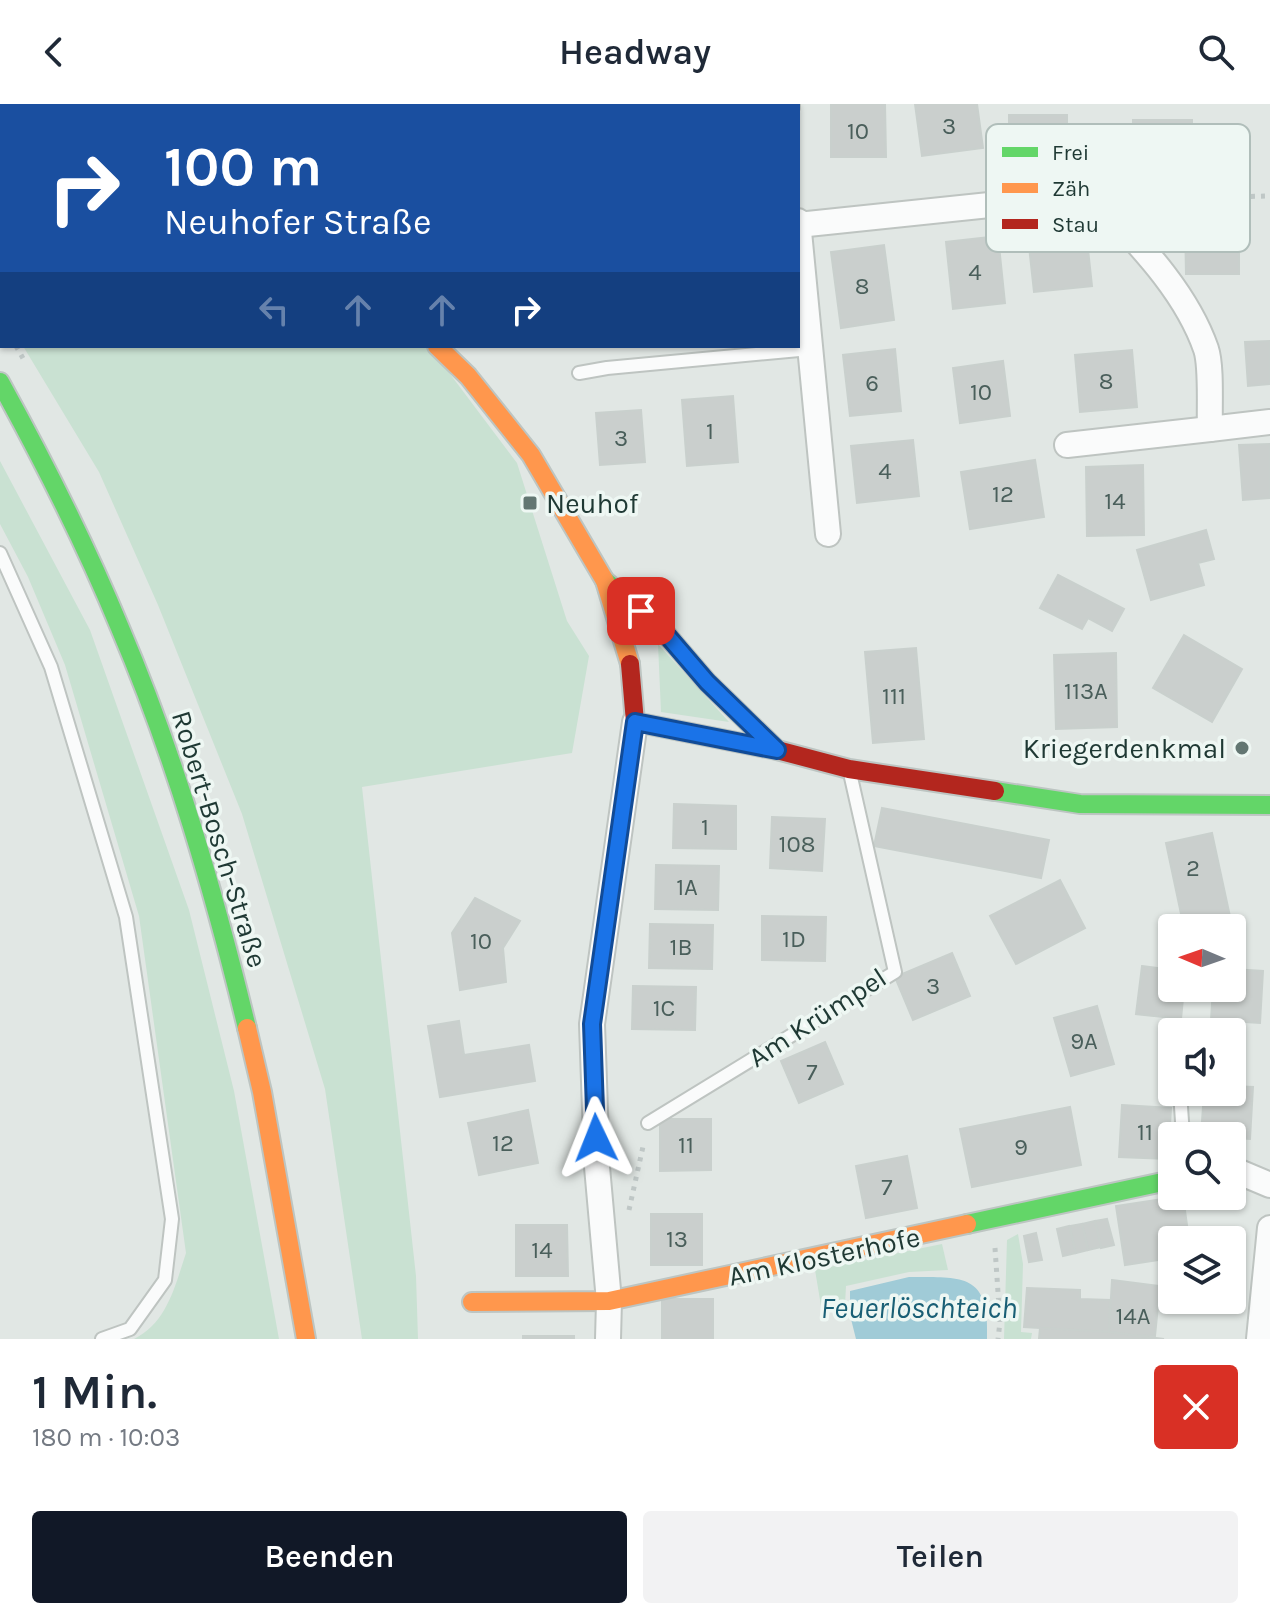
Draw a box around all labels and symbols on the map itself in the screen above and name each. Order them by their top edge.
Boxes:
house number: 3 [942,112,956,140]
house number: 10 [847,117,869,145]
legend [986,124,1250,252]
text: Frei [1052,140,1089,166]
text: Zäh [1052,176,1090,202]
text: Stau [1052,212,1099,238]
house number: 4 [968,258,982,286]
house number: 8 [855,272,869,300]
house number: 8 [1099,367,1113,395]
house number: 6 [865,369,879,397]
house number: 10 [970,378,992,406]
house number: 1 [706,417,714,445]
house number: 3 [614,424,628,452]
house number: 4 [878,457,892,485]
house number: 12 [992,480,1014,508]
place label: Neuhof [546,487,639,520]
house number: 14 [1104,487,1126,515]
marker: Neuhof [521,494,539,512]
pin [607,577,675,645]
house number: 113A [1064,677,1108,705]
house number: 111 [882,682,906,710]
street label: Robert-Bosch-Straße [165,707,274,972]
place label: Kriegerdenkmal [1023,732,1226,765]
marker: Kriegerdenkmal [1233,739,1251,757]
house number: 1 [701,813,709,841]
house number: 108 [779,830,815,858]
house number: 2 [1186,854,1200,882]
house number: 1A [676,873,698,901]
north arrow [1158,914,1246,1002]
house number: 1D [782,925,806,953]
house number: 10 [470,927,492,955]
house number: 1B [670,933,692,961]
street label: Am Krümpel [742,961,892,1074]
house number: 3 [926,972,940,1000]
house number: 1C [653,994,675,1022]
house number: 9A [1070,1027,1098,1055]
house number: 7 [806,1058,818,1086]
position arrow [554,1096,638,1180]
house number: 11 [1137,1118,1153,1146]
house number: 12 [492,1129,514,1157]
house number: 11 [678,1131,694,1159]
house number: 9 [1014,1133,1028,1161]
house number: 7 [881,1173,893,1201]
street label: Am Klosterhofe [725,1220,923,1293]
house number: 13 [666,1225,688,1253]
house number: 14 [531,1236,553,1264]
water label: Feuerlöschteich [821,1290,1017,1326]
house number: 14A [1115,1302,1151,1330]

